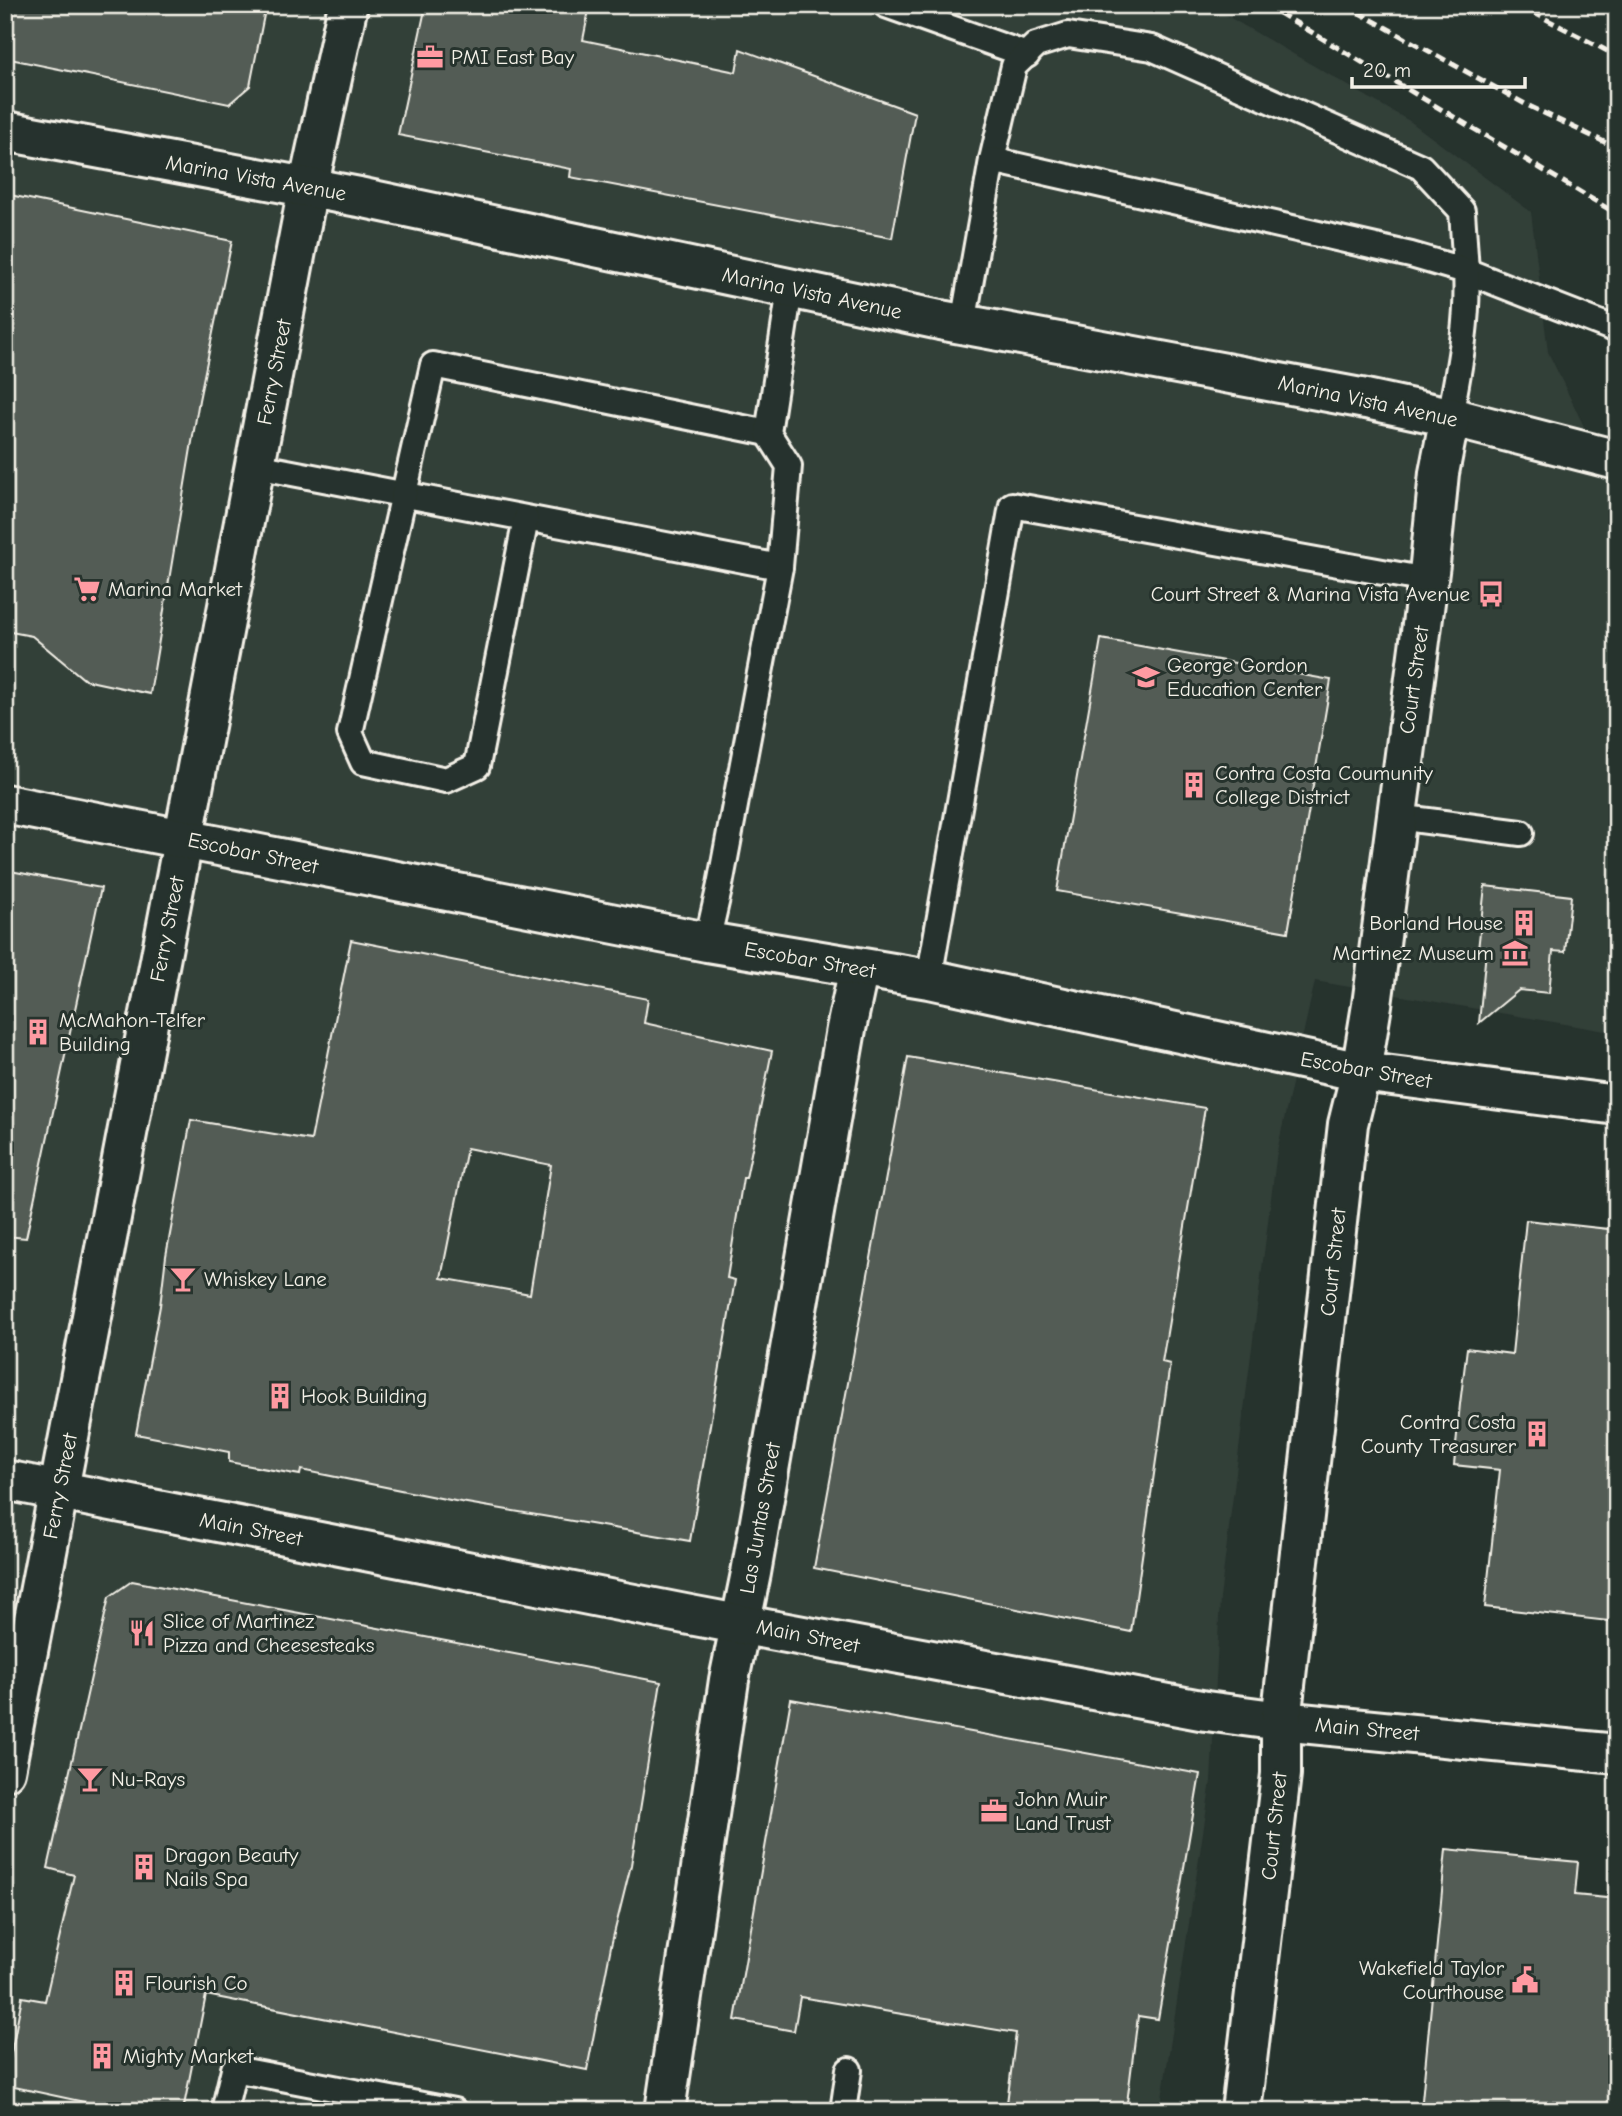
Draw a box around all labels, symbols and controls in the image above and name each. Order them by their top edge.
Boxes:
office icon: PMI East Bay [415,42,445,72]
place label: PMI East Bay [451,45,575,69]
scale bar [1352,46,1526,90]
text: 20 m [1363,58,1411,82]
street label: Marina Vista Avenue [164,150,348,206]
street label: Marina Vista Avenue [720,262,904,324]
street label: Ferry Street [252,316,296,427]
street label: Marina Vista Avenue [1276,370,1460,432]
supermarket icon: Marina Market [72,574,102,604]
place label: Marina Market [108,577,243,601]
bus stop icon: Court Street & Marina Vista Avenue [1476,579,1506,609]
place label: Court Street & Marina Vista Avenue [1151,582,1470,606]
street label: Court Street [1395,624,1434,735]
place label: George Gordon Education Center [1167,653,1323,701]
school or university icon: George Gordon Education Center [1131,662,1161,692]
place label: Contra Costa Coumunity College District [1215,761,1433,809]
building icon: Contra Costa Coumunity College District [1179,770,1209,800]
street label: Escobar Street [186,827,321,879]
street label: Ferry Street [145,873,189,984]
building icon: Borland House [1509,908,1539,938]
place label: Borland House [1369,911,1503,935]
street label: Escobar Street [743,937,878,984]
museum icon: Martinez Museum [1500,938,1530,968]
place label: Martinez Museum [1333,941,1494,965]
place label: McMahon-Telfer Building [59,1008,206,1056]
building icon: McMahon-Telfer Building [23,1017,53,1047]
street label: Escobar Street [1299,1047,1434,1094]
street label: Court Street [1315,1206,1351,1317]
bar icon: Whiskey Lane [168,1264,198,1294]
place label: Whiskey Lane [204,1267,327,1291]
building icon: Hook Building [265,1381,295,1411]
place label: Hook Building [301,1384,427,1408]
place label: Contra Costa County Treasurer [1361,1410,1517,1458]
building icon: Contra Costa County Treasurer [1522,1419,1552,1449]
street label: Ferry Street [38,1430,82,1541]
street label: Las Juntas Street [735,1439,785,1596]
street label: Main Street [197,1507,306,1551]
place label: Slice of Martinez Pizza and Cheesesteaks [163,1609,375,1657]
street label: Main Street [754,1614,863,1658]
restaurant icon: Slice of Martinez Pizza and Cheesesteaks [127,1618,157,1648]
street label: Main Street [1314,1712,1421,1746]
bar icon: Nu-Rays [75,1764,105,1794]
place label: Nu-Rays [111,1767,185,1791]
street label: Court Street [1256,1770,1292,1881]
place label: John Muir Land Trust [1015,1787,1112,1835]
office icon: John Muir Land Trust [979,1796,1009,1826]
place label: Dragon Beauty Nails Spa [165,1843,299,1891]
building icon: Dragon Beauty Nails Spa [129,1852,159,1882]
place label: Wakefield Taylor Courthouse [1359,1956,1505,2004]
public building icon: Wakefield Taylor Courthouse [1510,1965,1540,1995]
building icon: Flourish Co [109,1968,139,1998]
place label: Flourish Co [145,1971,248,1995]
building icon: Mighty Market [87,2041,117,2071]
place label: Mighty Market [123,2044,254,2068]

